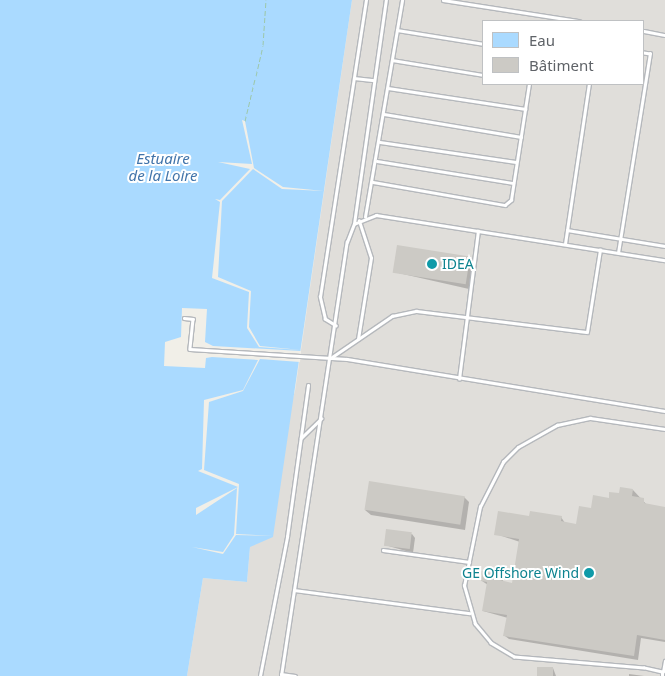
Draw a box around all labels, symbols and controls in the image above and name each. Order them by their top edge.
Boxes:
legend [482,20,645,85]
text: Eau [529,30,555,50]
text: Bâtiment [529,55,594,75]
water label: Estuaire de la Loire [129,149,197,184]
place label: IDEA [442,256,474,272]
marker: IDEA [426,258,438,270]
place label: GE Offshore Wind [462,565,579,581]
marker: GE Offshore Wind [583,567,595,579]

